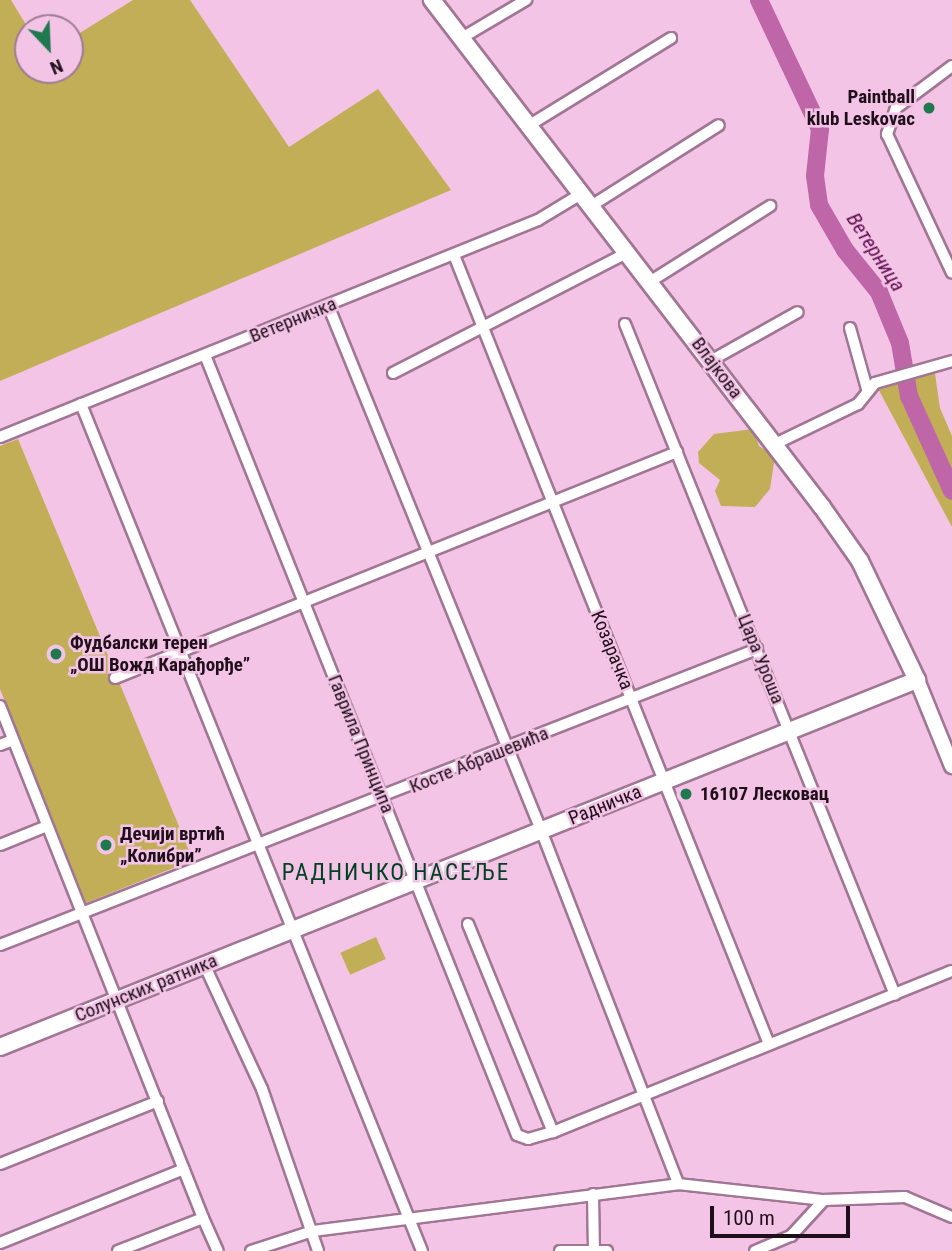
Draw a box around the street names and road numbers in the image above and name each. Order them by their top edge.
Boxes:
street label: Ветерничка [246,292,340,348]
street label: Влајкова [687,333,747,403]
street label: Козарачка [586,607,638,693]
street label: Цара Уроша [733,611,789,707]
street label: Гаврила Принципа [323,672,399,816]
street label: Косте Абрашевића [406,722,552,798]
street label: Радничка [565,780,645,830]
street label: Солунских ратника [71,949,221,1027]

